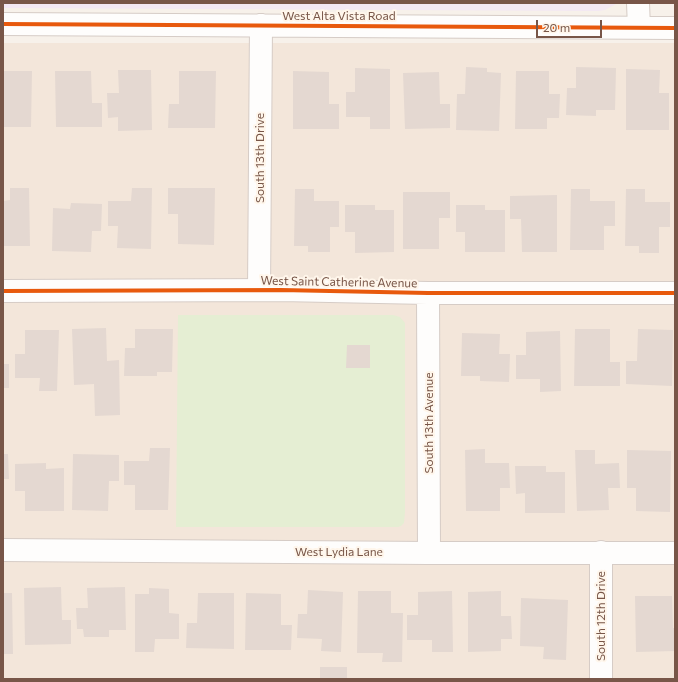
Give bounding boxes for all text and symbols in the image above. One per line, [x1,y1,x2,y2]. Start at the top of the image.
street label: West Alta Vista Road [282,9,396,23]
scale bar [538,12,604,38]
text: 20 m [543,20,570,34]
street label: South 13th Drive [253,113,267,203]
street label: West Saint Catherine Avenue [260,273,418,291]
street label: South 13th Avenue [422,372,436,474]
street label: West Lydia Lane [295,545,383,559]
street label: South 12th Drive [594,571,608,661]

